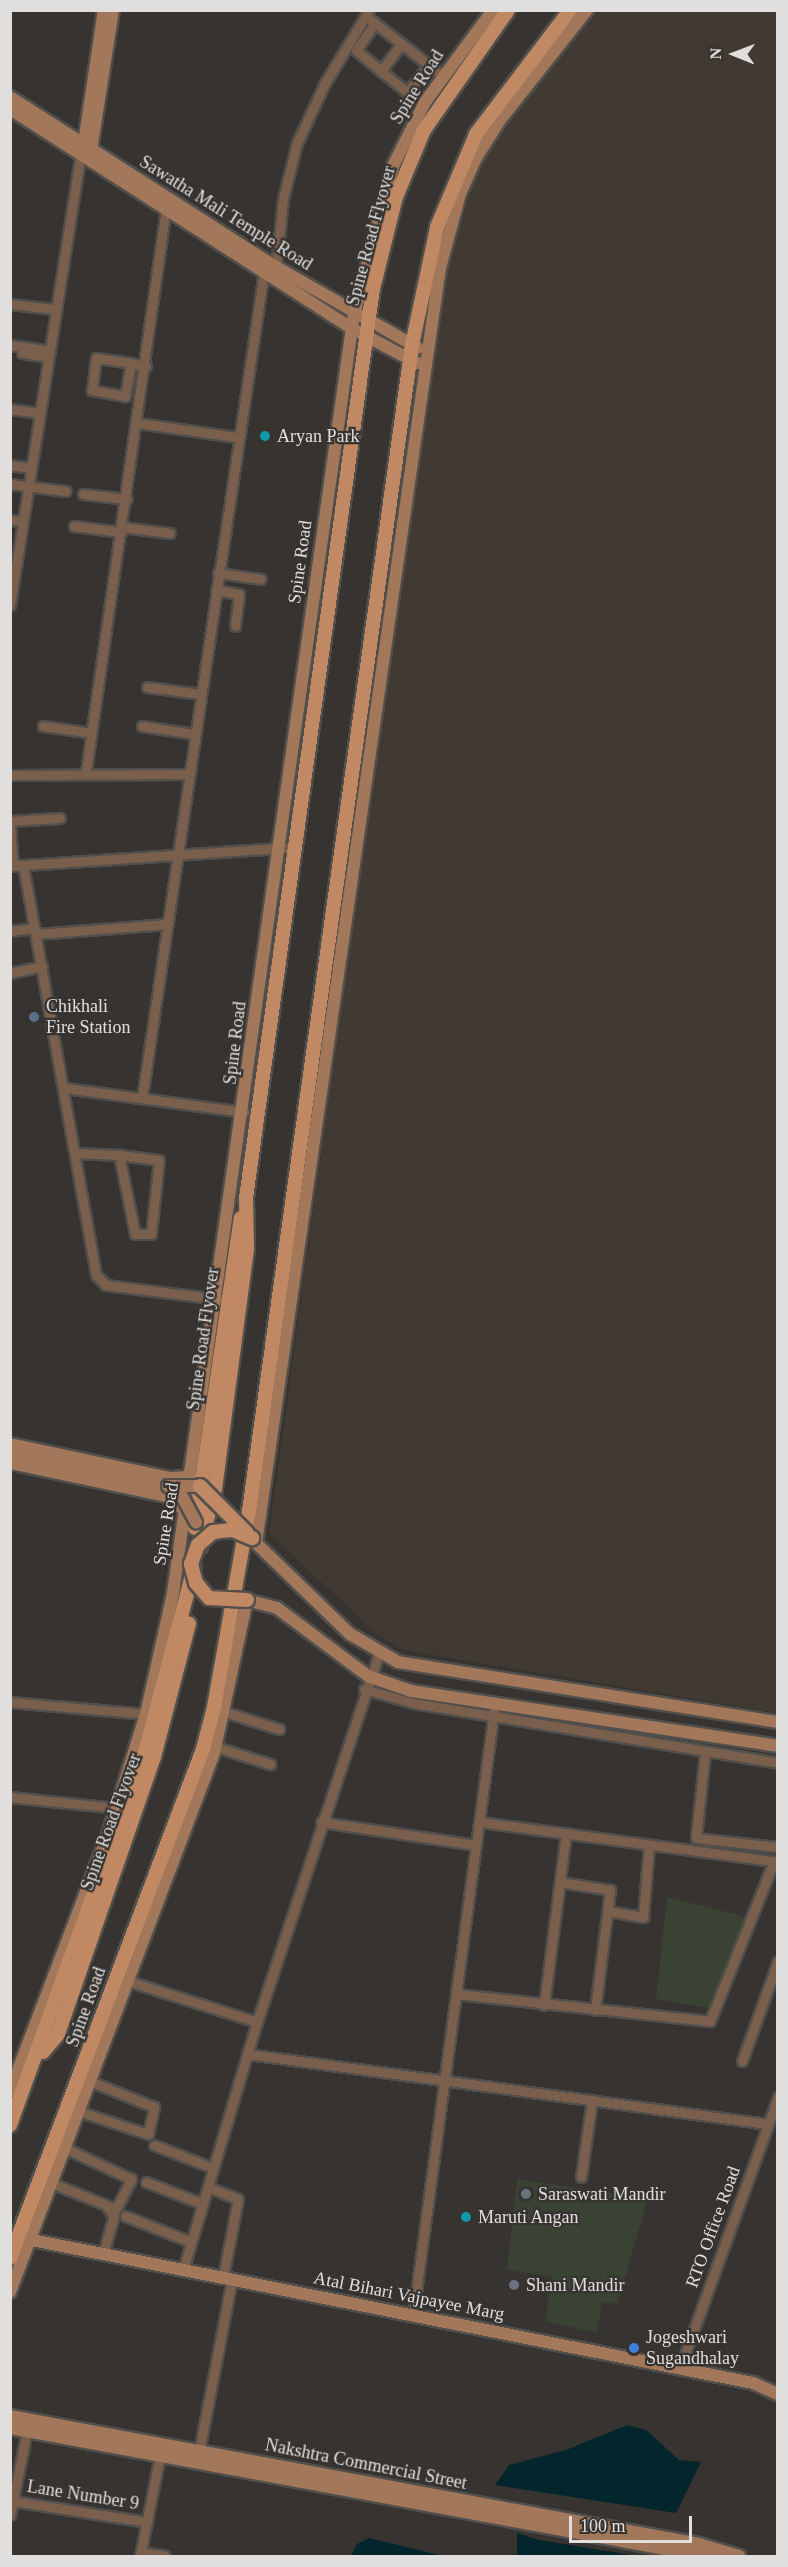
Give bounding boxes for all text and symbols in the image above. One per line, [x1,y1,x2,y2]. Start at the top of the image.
north arrow [704,24,764,84]
street label: Spine Road [386,46,448,128]
text: N [707,48,724,60]
street label: Sawatha Mali Temple Road [135,151,317,275]
street label: Spine Road Flyover [342,164,400,308]
place label: Aryan Park [277,425,359,447]
marker: Aryan Park [258,429,272,443]
street label: Spine Road [283,519,317,605]
place label: Chikhali Fire Station [46,996,130,1038]
street label: Spine Road [219,1000,251,1086]
marker: Chikhali Fire Station [27,1010,41,1024]
street label: Spine Road Flyover [182,1266,224,1412]
street label: Spine Road [149,1481,183,1567]
street label: Spine Road Flyover [76,1751,146,1893]
street label: Spine Road [62,1964,110,2050]
street label: RTO Office Road [681,2164,745,2290]
place label: Saraswati Mandir [538,2183,665,2205]
marker: Saraswati Mandir [519,2187,533,2201]
place label: Maruti Angan [478,2206,579,2228]
marker: Maruti Angan [459,2210,473,2224]
street label: Atal Bihari Vajpayee Marg [312,2267,506,2325]
place label: Shani Mandir [526,2274,624,2296]
marker: Shani Mandir [507,2278,521,2292]
place label: Jogeshwari Sugandhalay [646,2327,739,2370]
marker: Jogeshwari Sugandhalay [627,2341,641,2355]
street label: Nakshtra Commercial Street [263,2434,469,2494]
street label: Lane Number 9 [26,2475,140,2515]
scale bar [572,2504,695,2542]
text: 100 m [580,2516,626,2536]

